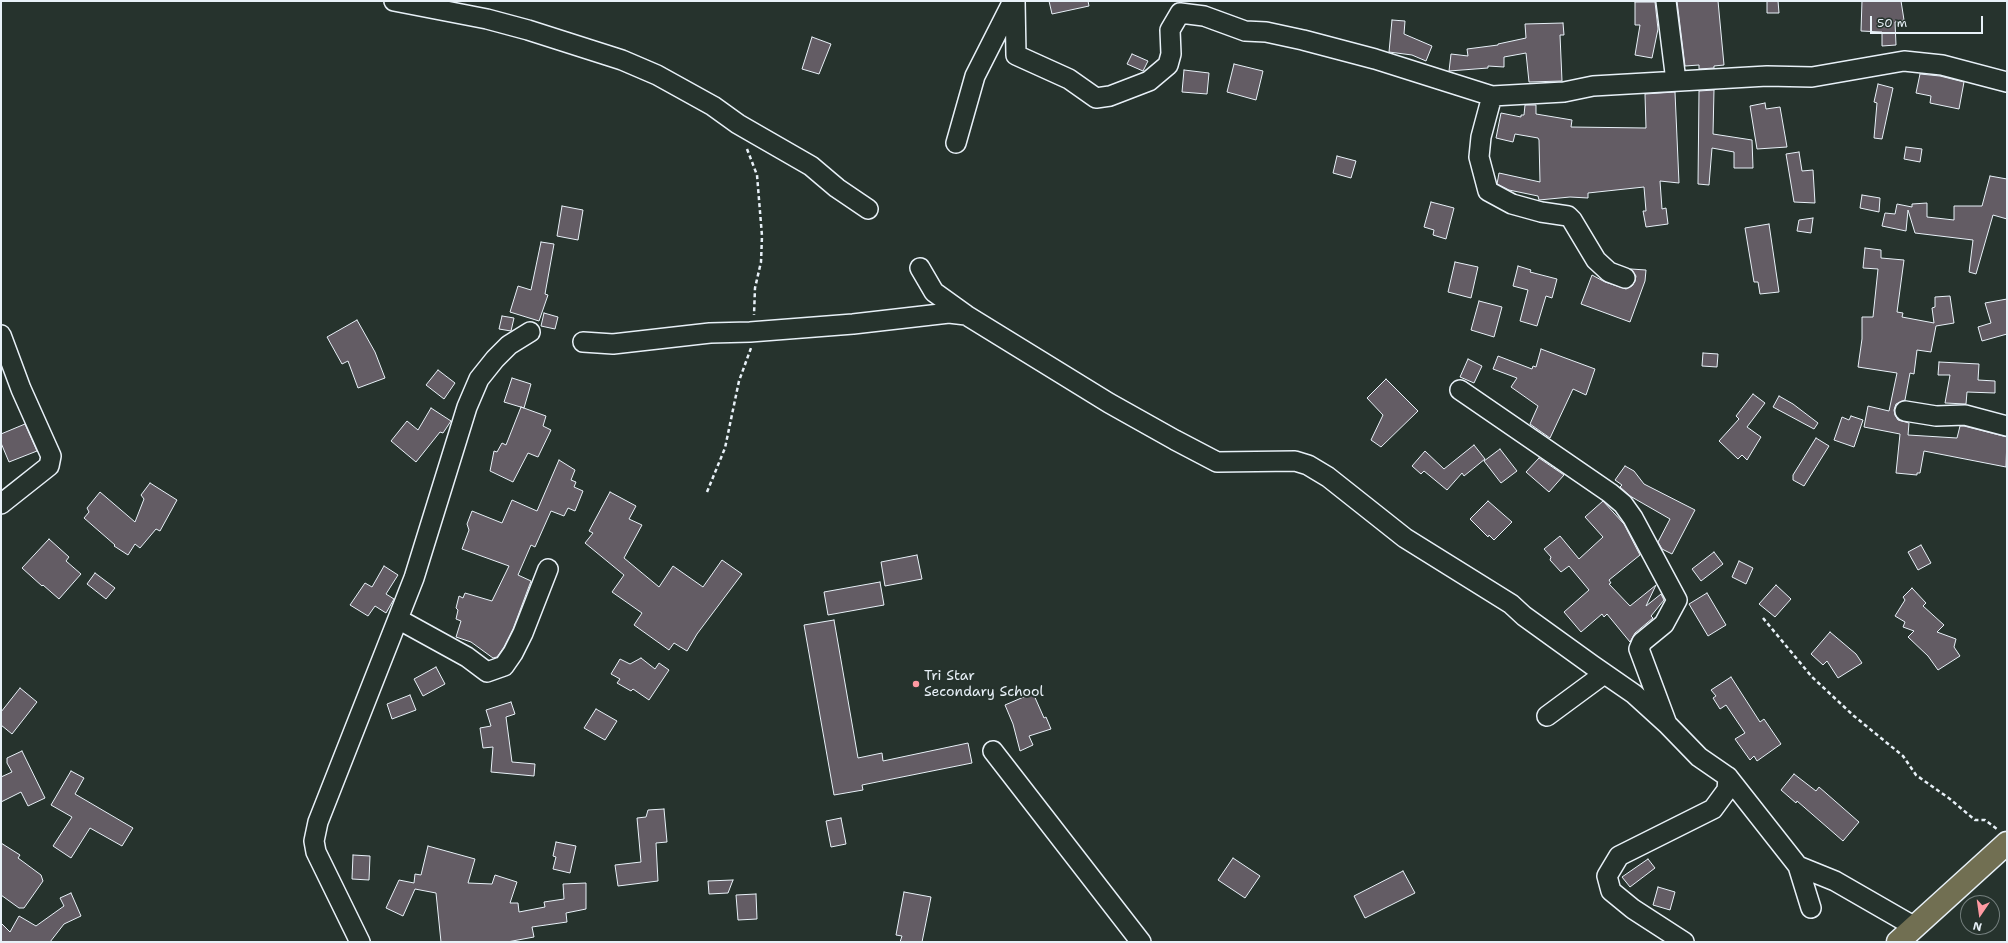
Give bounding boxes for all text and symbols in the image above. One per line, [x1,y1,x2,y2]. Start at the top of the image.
scale bar [1872,8,1985,34]
text: 50 m [1877,15,1907,31]
place label: Tri Star Secondary School [924,668,1044,700]
marker: Tri Star Secondary School [911,679,921,689]
north arrow [1960,895,2000,935]
text: N [1971,918,1983,934]

